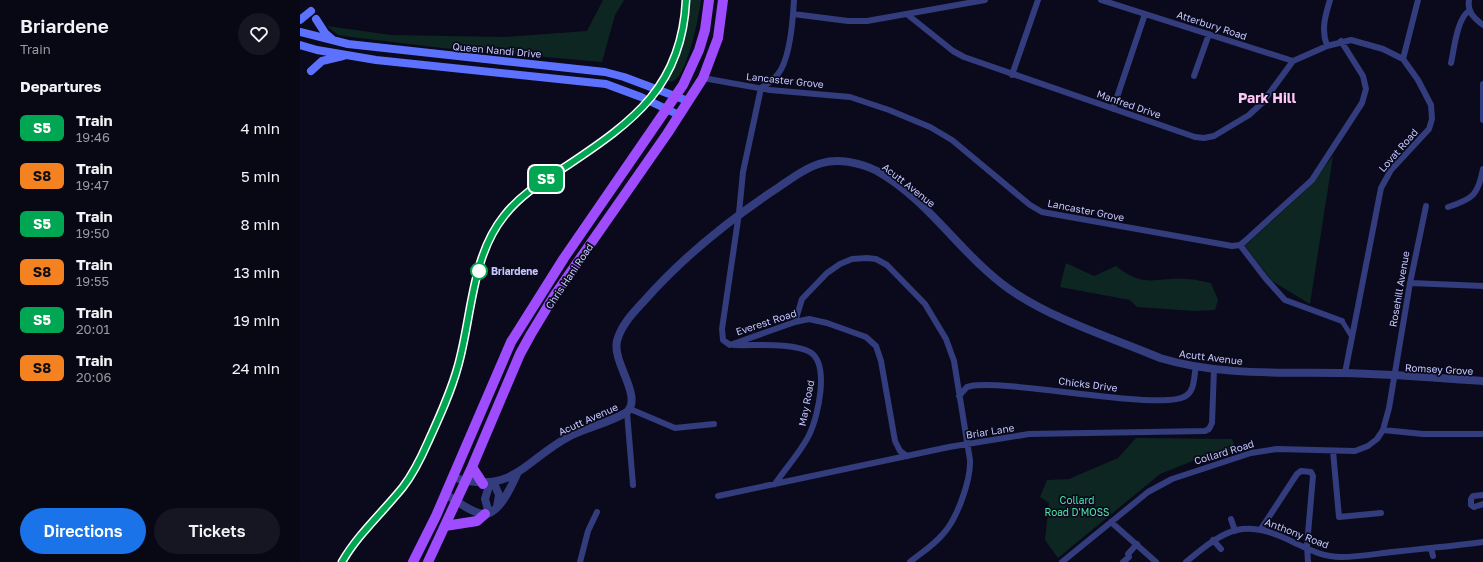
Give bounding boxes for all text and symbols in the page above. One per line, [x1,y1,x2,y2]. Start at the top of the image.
street label: Atterbury Road [1175,8,1249,42]
button: heart [238,13,280,55]
text: Briardene [20,14,109,37]
street label: Queen Nandi Drive [452,40,542,60]
text: Train [20,41,51,57]
street label: Lancaster Grove [746,70,825,90]
text: Departures [20,77,101,95]
street label: Manfred Drive [1095,87,1163,121]
district label: Park Hill [1238,89,1296,106]
text: Train [76,111,113,129]
text: S5 [33,119,51,136]
text: 4 min [241,119,280,137]
street label: Lovat Road [1376,126,1420,174]
text: 19:46 [76,129,110,145]
text: Train [76,159,113,177]
street label: Acutt Avenue [880,161,938,209]
line badge: S5 [528,166,564,192]
text: S8 [33,167,51,184]
text: 5 min [241,167,280,185]
text: S5 [537,170,555,187]
text: 19:47 [76,177,109,193]
street label: Lancaster Grove [1047,197,1126,223]
text: Train [76,207,113,225]
text: S5 [33,215,51,232]
text: 8 min [241,215,280,233]
text: 19:50 [76,225,110,241]
street label: Chris Hani Road [543,241,595,311]
street label: Rosehill Avenue [1386,250,1412,328]
text: Train [76,255,113,273]
marker: Briardene [470,262,488,280]
text: S8 [33,263,51,280]
text: 13 min [234,263,280,281]
place label: Briardene [491,265,538,277]
text: 19:55 [76,273,109,289]
text: Train [76,303,113,321]
street label: Everest Road [734,307,798,337]
text: S5 [33,311,51,328]
text: 19 min [233,311,280,329]
text: 20:01 [76,321,110,337]
street label: Acutt Avenue [1179,347,1244,367]
text: Train [76,351,113,369]
text: S8 [33,359,51,376]
text: 24 min [232,359,280,377]
street label: Romsey Grove [1405,361,1474,377]
text: 20:06 [76,369,111,385]
street label: Chicks Drive [1058,374,1118,394]
street label: May Road [796,379,816,427]
street label: Acutt Avenue [556,400,620,437]
street label: Briar Lane [965,421,1015,441]
street label: Collard Road [1193,437,1255,467]
park label: Collard Road D'MOSS [1045,494,1110,518]
button: Directions [20,508,146,554]
button: Tickets [154,508,280,554]
street label: Anthony Road [1263,515,1331,551]

